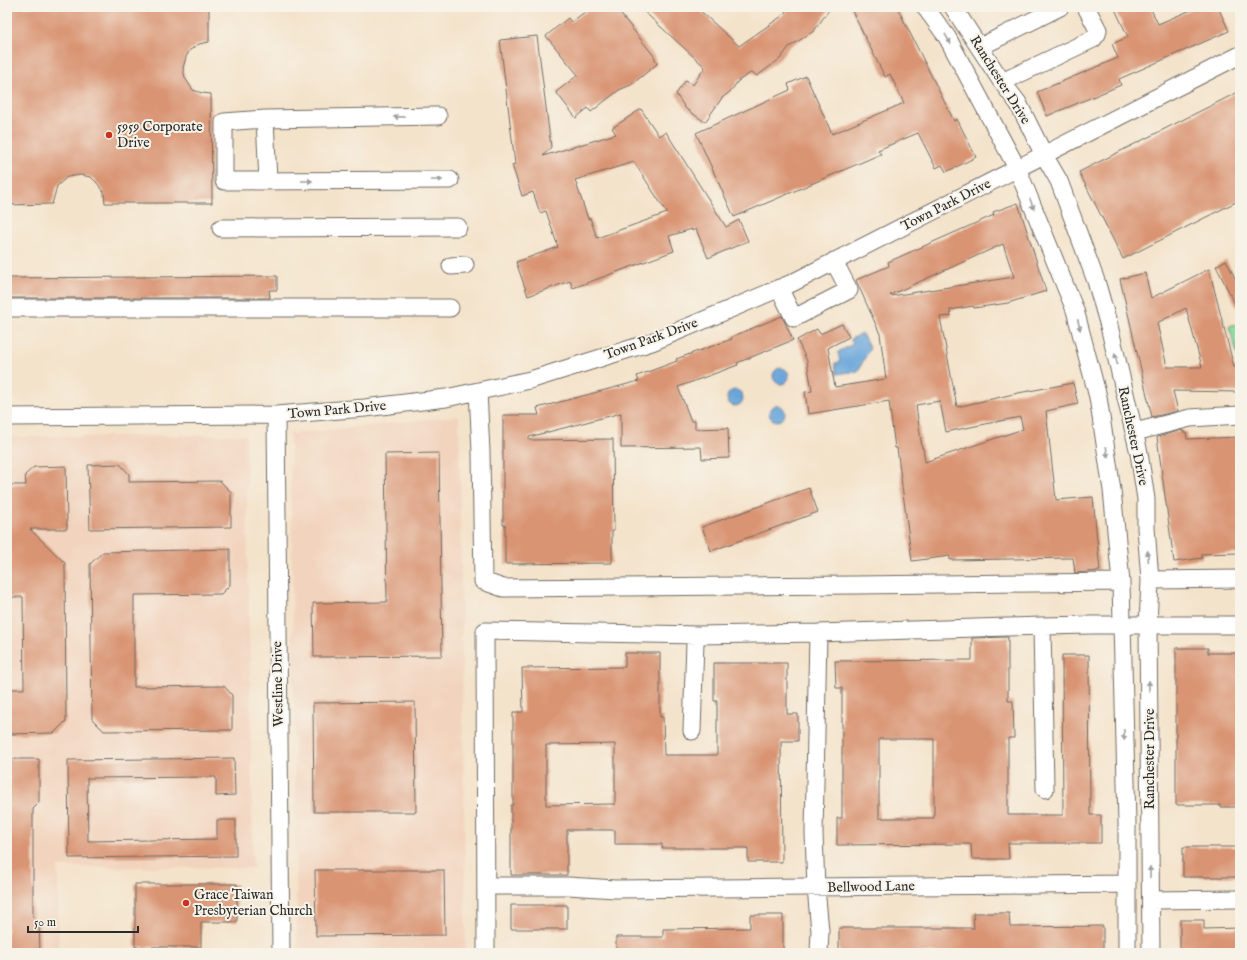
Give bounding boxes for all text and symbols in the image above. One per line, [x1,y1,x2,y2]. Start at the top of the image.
street label: Ranchester Drive [966,32,1035,128]
one-way arrow [944,33,951,45]
one-way arrow [392,114,405,120]
place label: 5959 Corporate Drive [117,118,203,152]
marker: 5959 Corporate Drive [104,130,114,140]
street label: Town Park Drive [898,174,994,235]
one-way arrow [431,177,444,183]
one-way arrow [301,178,314,184]
one-way arrow [1029,199,1035,210]
street label: Town Park Drive [602,314,701,364]
one-way arrow [1076,319,1082,332]
one-way arrow [1113,353,1119,366]
street label: Ranchester Drive [1114,385,1152,488]
street label: Town Park Drive [287,397,387,423]
one-way arrow [1104,446,1110,458]
one-way arrow [1144,550,1151,562]
street label: Westline Drive [268,640,288,727]
one-way arrow [1146,679,1152,692]
street label: Ranchester Drive [1141,708,1159,809]
one-way arrow [1121,729,1127,742]
one-way arrow [1147,866,1154,878]
street label: Bellwood Lane [827,877,916,897]
place label: Grace Taiwan Presbyterian Church [194,886,313,920]
marker: Grace Taiwan Presbyterian Church [181,898,191,908]
scale bar [28,908,138,934]
text: 50 m [34,915,56,930]

